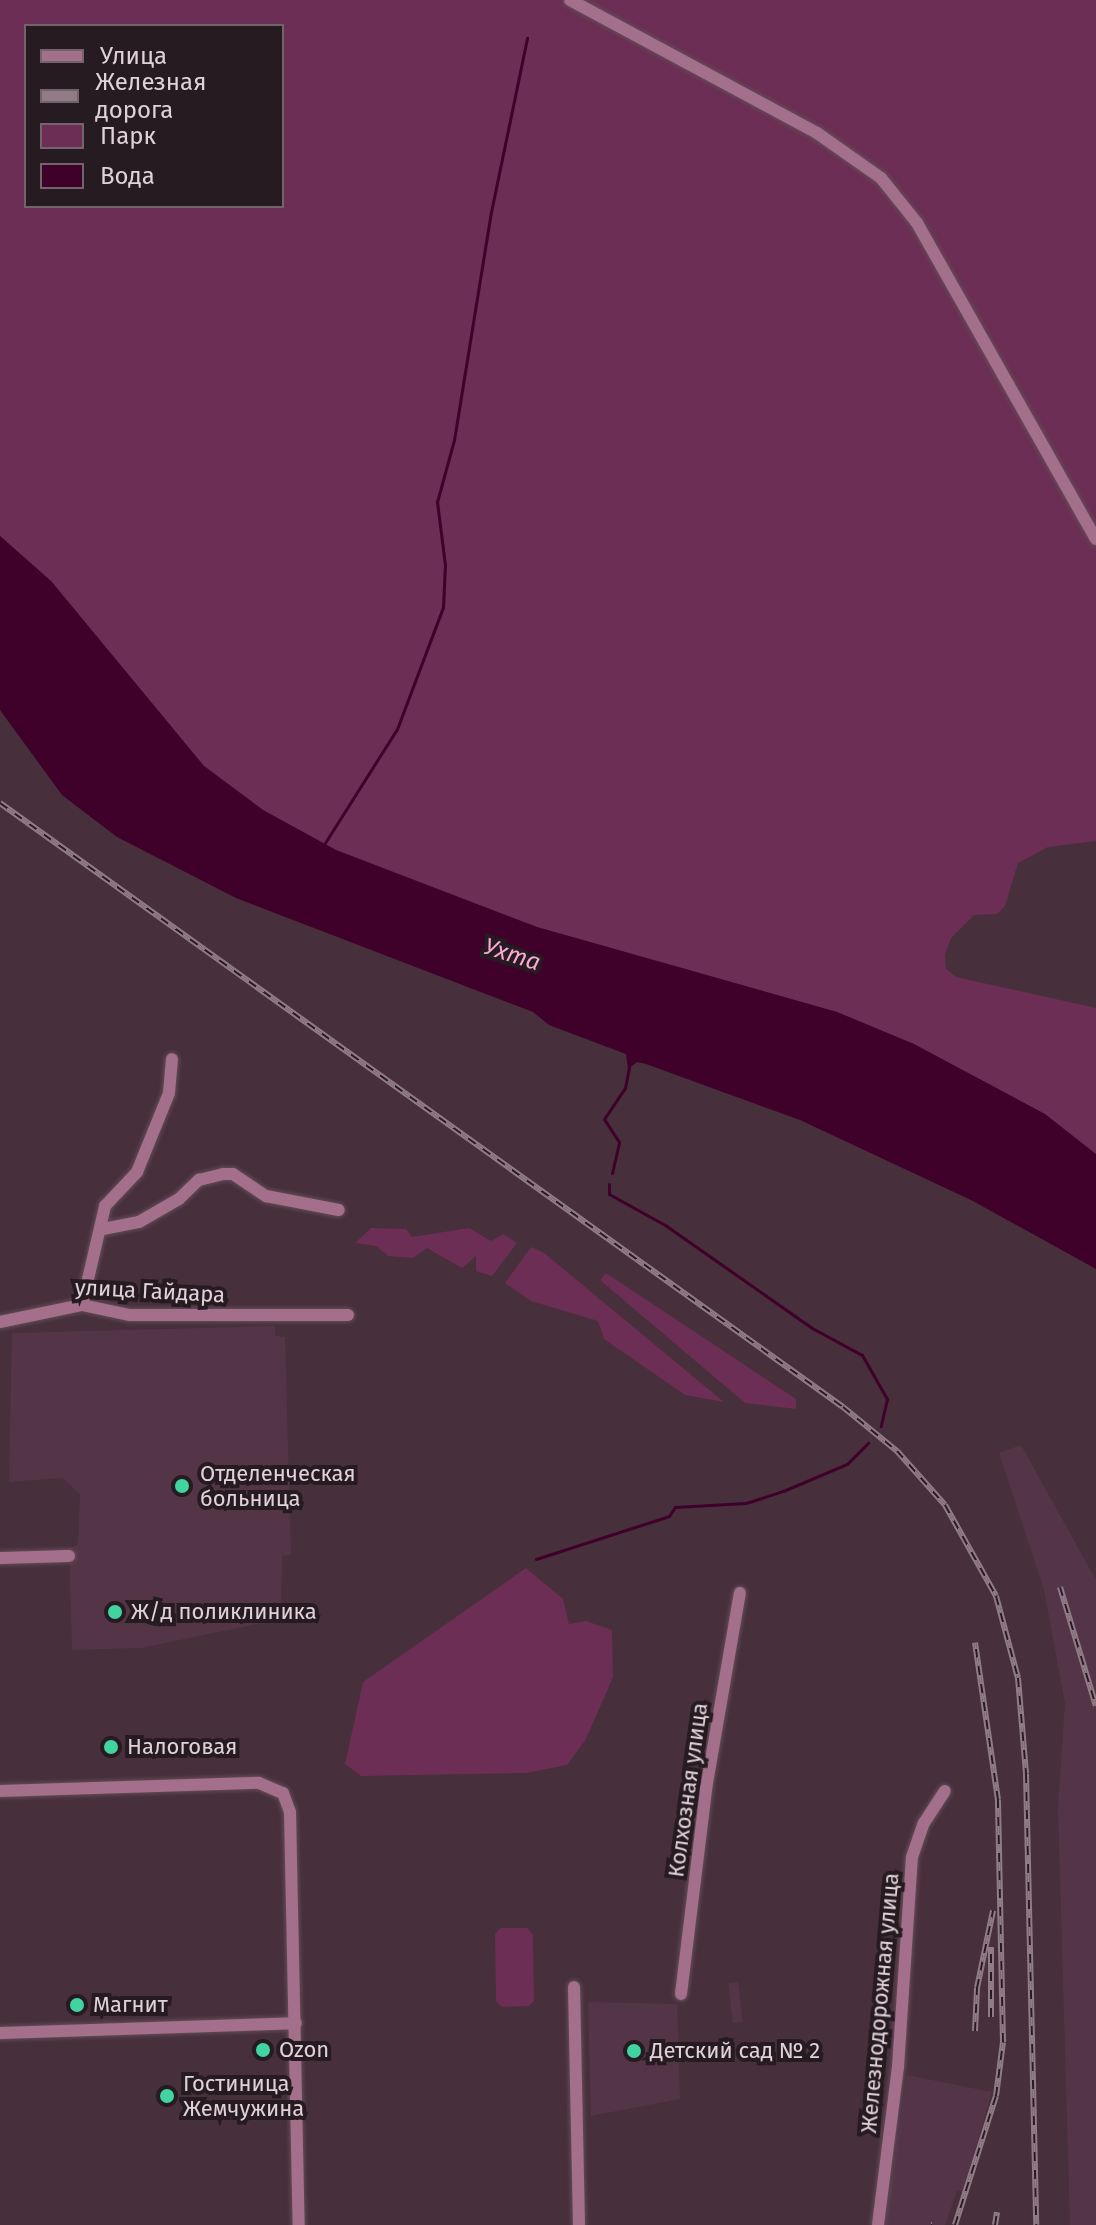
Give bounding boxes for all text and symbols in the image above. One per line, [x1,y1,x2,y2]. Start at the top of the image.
legend [24,24,284,208]
text: Улица [100,42,167,70]
text: Железная дорога [95,68,206,124]
text: Парк [100,122,156,150]
text: Вода [100,162,155,190]
water label: Ухта [480,932,544,978]
street label: улица Гайдара [74,1274,226,1308]
place label: Отделенческая больница [200,1460,356,1512]
marker: Отделенческая больница [171,1475,193,1497]
place label: Ж/д поликлиника [131,1599,317,1625]
marker: Ж/д поликлиника [106,1603,124,1621]
street label: Колхозная улица [663,1701,713,1879]
place label: Налоговая [127,1734,237,1760]
marker: Налоговая [102,1738,120,1756]
street label: Железнодорожная улица [855,1872,905,2134]
place label: Магнит [93,1992,168,2018]
marker: Магнит [68,1996,86,2014]
place label: Ozon [279,2037,329,2063]
place label: Детский сад № 2 [650,2038,820,2064]
marker: Ozon [254,2041,272,2059]
marker: Детский сад № 2 [625,2042,643,2060]
place label: Гостиница Жемчужина [183,2070,304,2122]
marker: Гостиница Жемчужина [158,2087,176,2105]

